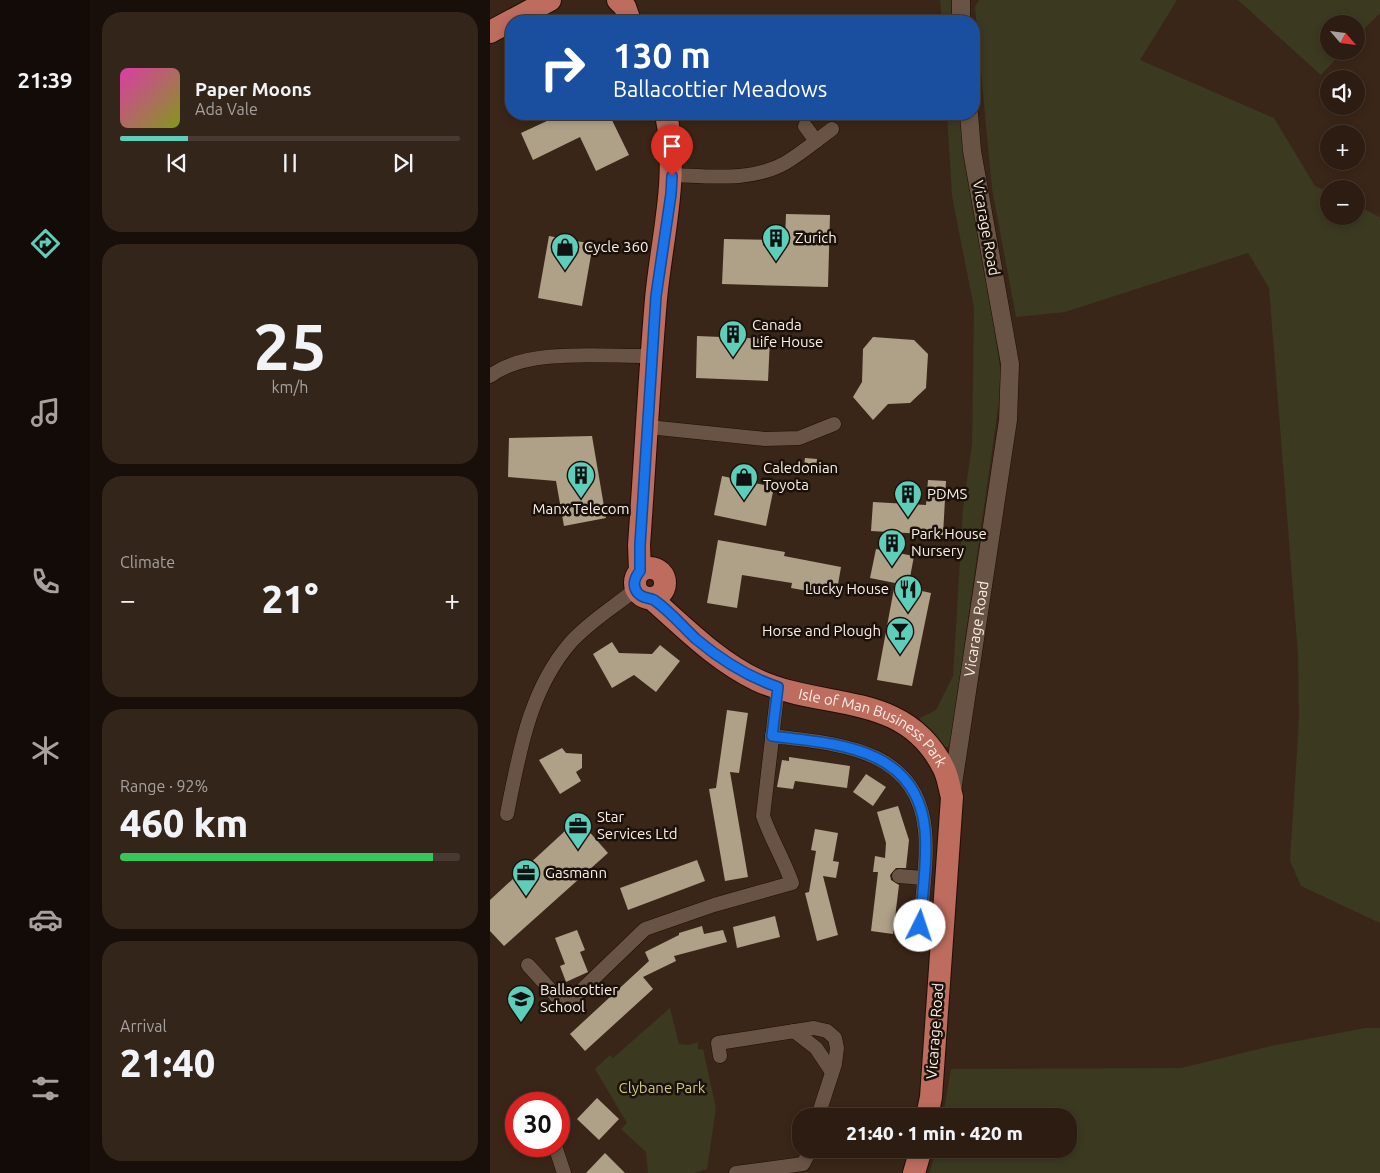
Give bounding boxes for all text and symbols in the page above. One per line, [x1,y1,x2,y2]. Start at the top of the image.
north arrow [1320,15,1365,60]
map controls [1320,15,1365,225]
icon: right [530,35,595,100]
text: 130 m [613,35,711,75]
text: 21:39 [17,67,73,92]
button: sound [1320,70,1365,115]
text: Ballacottier Meadows [613,76,827,101]
text: Paper Moons [195,78,312,100]
text: Ada Vale [195,100,258,118]
pin [651,125,693,176]
button: + [1320,125,1365,170]
icon: arrive [658,132,686,160]
icon: previous [163,149,191,177]
icon: pause [276,149,304,177]
icon: next [389,149,417,177]
street label: Vicarage Road [970,179,1003,277]
button: − [1320,180,1365,225]
building icon: Zurich [761,223,791,262]
icon: directions [28,226,63,261]
place label: Zurich [795,229,837,246]
shop icon: Cycle 360 [550,232,580,271]
place label: Cycle 360 [584,238,648,255]
text: 25 [253,309,327,382]
place label: Canada Life House [752,316,823,350]
building icon: Canada Life House [718,319,748,358]
text: km/h [272,378,308,396]
icon: music [28,395,63,430]
place label: Caledonian Toyota [763,459,838,493]
building icon: Manx Telecom [566,460,596,499]
shop icon: Caledonian Toyota [729,462,759,501]
building icon: PDMS [893,479,923,518]
place label: PDMS [927,485,968,502]
place label: Manx Telecom [532,500,630,517]
place label: Park House Nursery [911,525,987,559]
building icon: Park House Nursery [877,528,907,567]
text: Climate [120,553,175,571]
icon: phone [28,564,63,599]
restaurant icon: Lucky House [893,574,923,613]
text: 21° [262,578,318,620]
place label: Lucky House [805,580,889,597]
street label: Vicarage Road [960,580,992,678]
text: − [120,584,136,615]
text: + [444,584,460,615]
bar icon: Horse and Plough [885,616,915,655]
place label: Horse and Plough [762,622,881,639]
street label: Isle of Man Business Park [797,685,951,770]
icon: climate [28,733,63,768]
text: Range · 92% [120,777,208,795]
text: 460 km [120,802,248,844]
place label: Star Services Ltd [597,808,678,842]
office icon: Star Services Ltd [563,811,593,850]
office icon: Gasmann [511,858,541,897]
place label: Gasmann [545,864,607,881]
position arrow [893,899,945,951]
icon: car [28,902,63,937]
place label: Ballacottier School [540,981,618,1015]
street label: Vicarage Road [923,982,946,1080]
school or university icon: Ballacottier School [506,984,536,1023]
text: Arrival [120,1017,167,1035]
text: 21:40 [120,1042,215,1084]
icon: filters [28,1071,63,1106]
park label: Clybane Park [619,1079,706,1096]
speed limit sign: 30 [505,1092,570,1157]
text: 21:40 · 1 min · 420 m [846,1122,1023,1144]

